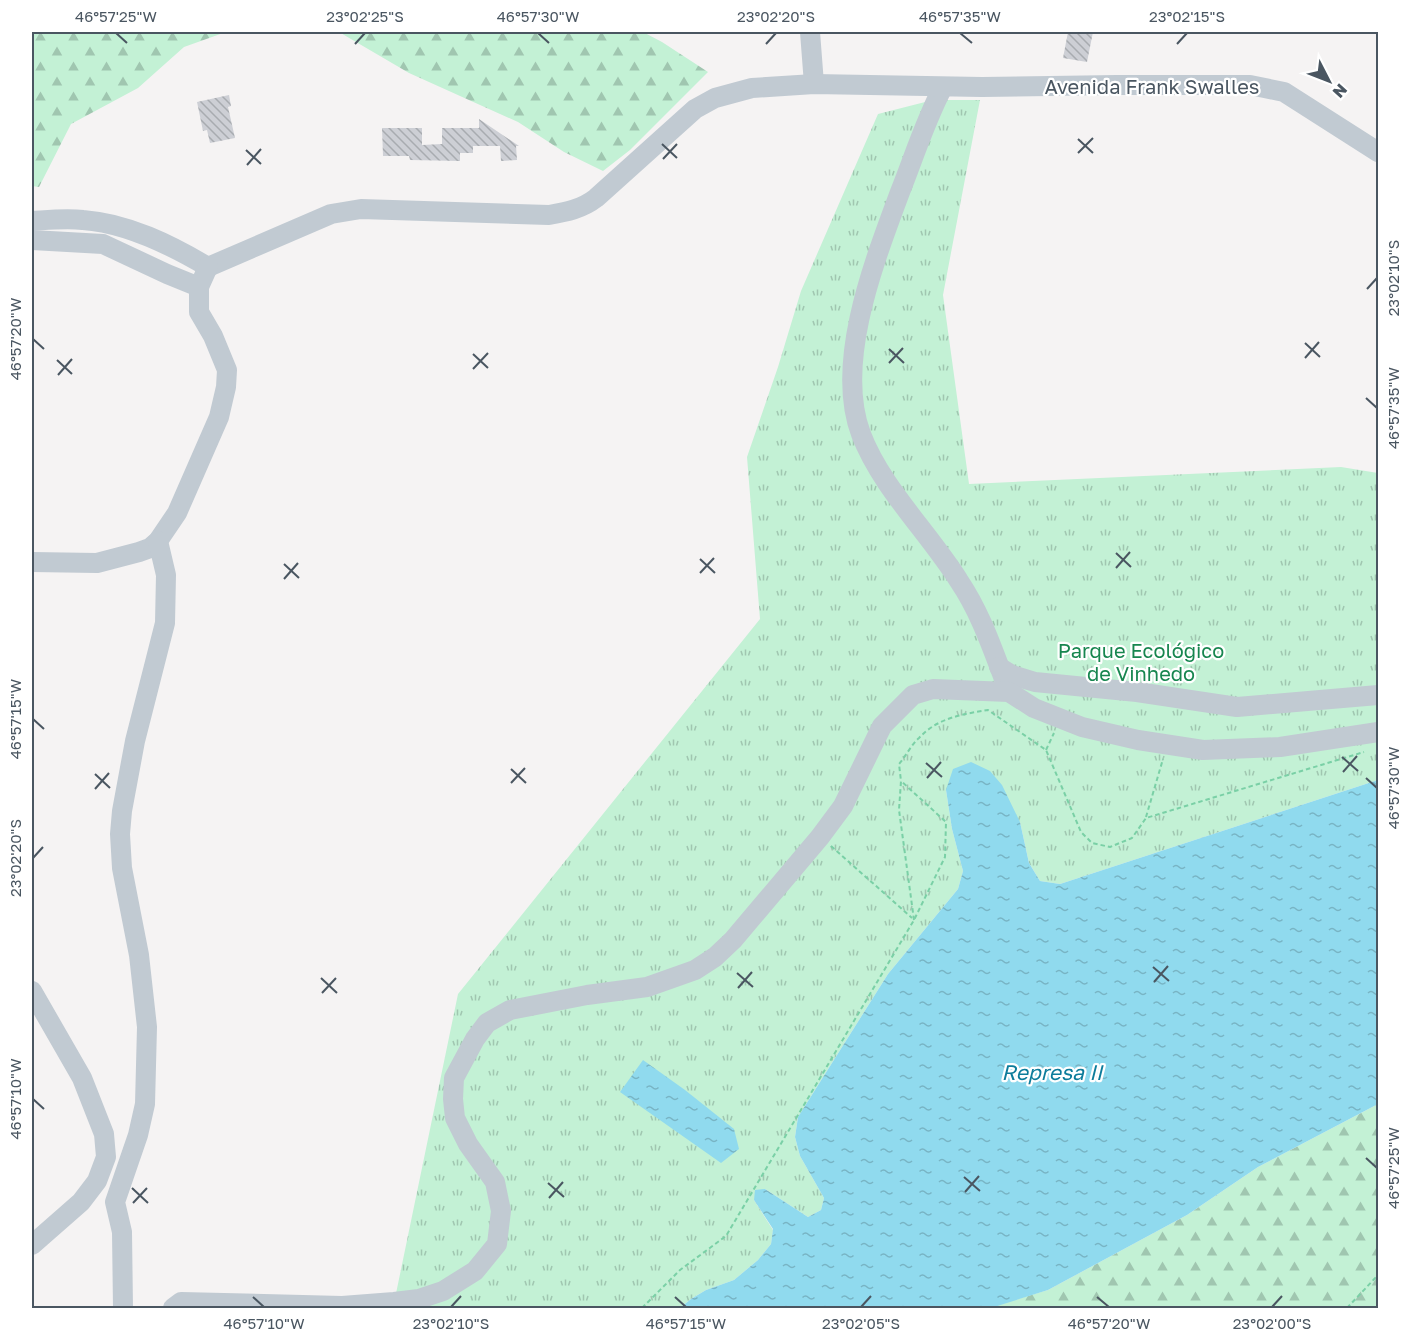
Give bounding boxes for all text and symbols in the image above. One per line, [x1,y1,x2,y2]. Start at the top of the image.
text: 46°57'25"W [75,7,157,25]
text: 23°02'25"S [326,7,404,25]
text: 46°57'30"W [497,7,579,25]
text: 23°02'20"S [737,7,815,25]
text: 46°57'35"W [919,7,1001,25]
text: 23°02'15"S [1149,7,1225,25]
north arrow [1299,51,1359,111]
street label: Avenida Frank Swalles [1045,74,1259,98]
text: N [1329,80,1352,102]
text: 23°02'10"S [1384,240,1402,316]
text: 46°57'20"W [6,298,24,380]
text: 46°57'35"W [1384,367,1402,449]
park label: Parque Ecológico de Vinhedo [1058,638,1224,685]
text: 46°57'15"W [6,679,24,759]
text: 46°57'30"W [1384,747,1402,829]
text: 23°02'20"S [6,819,24,897]
text: 46°57'10"W [6,1058,24,1140]
water label: Represa II [1002,1059,1104,1085]
text: 46°57'25"W [1384,1127,1402,1209]
text: 46°57'10"W [223,1314,305,1332]
text: 23°02'10"S [413,1314,489,1332]
text: 46°57'15"W [646,1314,726,1332]
text: 23°02'05"S [822,1314,900,1332]
text: 46°57'20"W [1068,1314,1150,1332]
text: 23°02'00"S [1233,1314,1311,1332]

